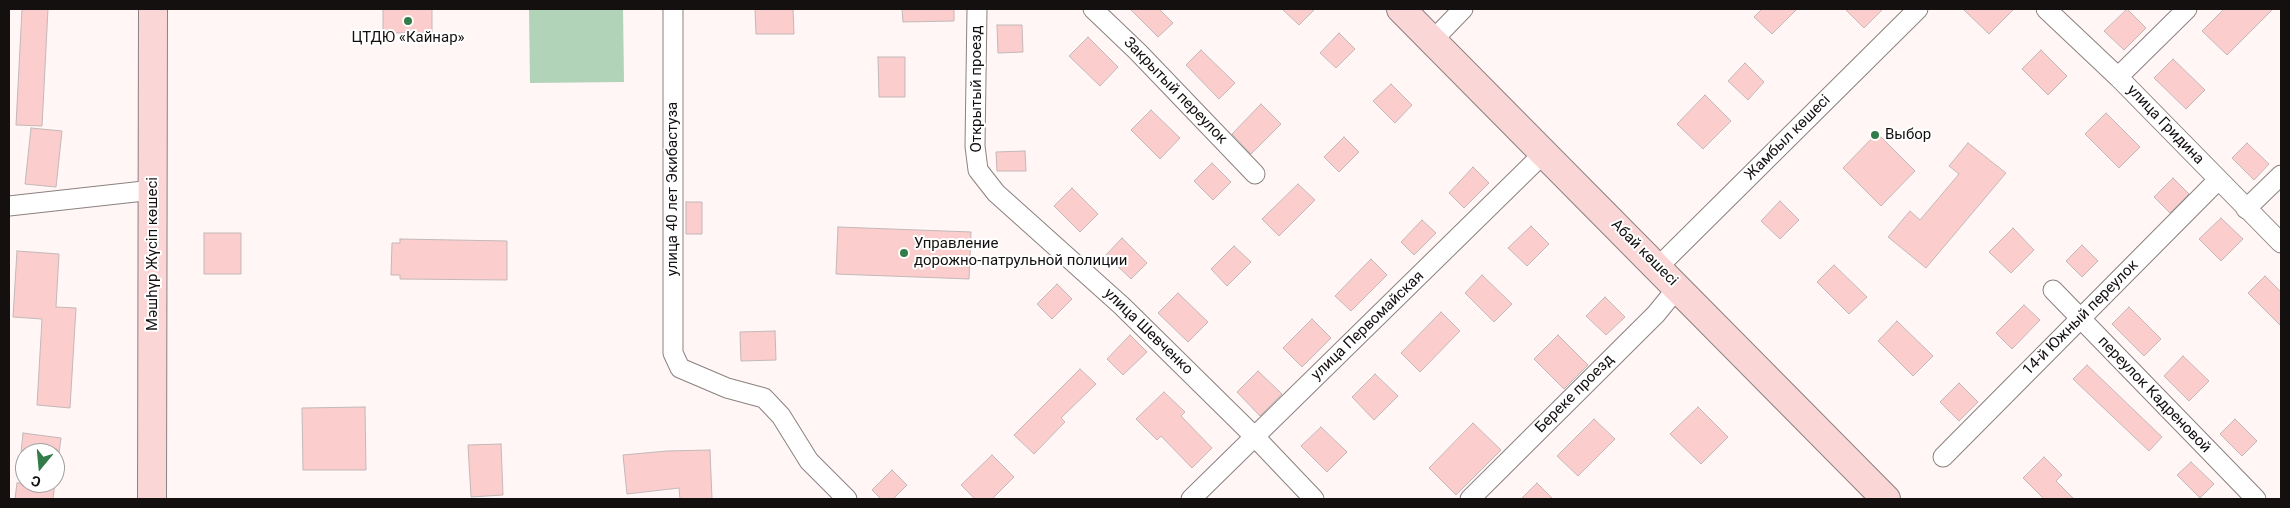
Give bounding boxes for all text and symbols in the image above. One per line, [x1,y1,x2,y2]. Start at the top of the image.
marker: ЦТДЮ «Кайнар» [402,15,414,27]
street label: Открытый проезд [968,25,986,153]
place label: ЦТДЮ «Кайнар» [351,29,465,47]
street label: Закрытый переулок [1119,34,1231,148]
street label: улица Гридина [2123,82,2207,168]
street label: Жамбыл көшесі [1742,92,1834,184]
street label: улица 40 лет Экибастуза [664,102,682,276]
place label: Выбор [1885,126,1931,144]
marker: Выбор [1869,129,1881,141]
street label: Мәшһүр Жүсіп көшесі [144,177,162,331]
street label: Абай көшесі [1607,216,1681,290]
place label: Управление дорожно-патрульной полиции [914,235,1127,270]
marker: Управление дорожно-патрульной полиции [898,247,910,259]
street label: 14-й Южный переулок [2019,256,2143,380]
street label: улица Первомайская [1308,268,1428,384]
street label: улица Шевченко [1100,285,1196,379]
street label: переулок Кадреновой [2094,333,2214,457]
street label: Береке проезд [1532,351,1618,437]
north arrow [15,443,65,493]
text: С [29,472,43,490]

